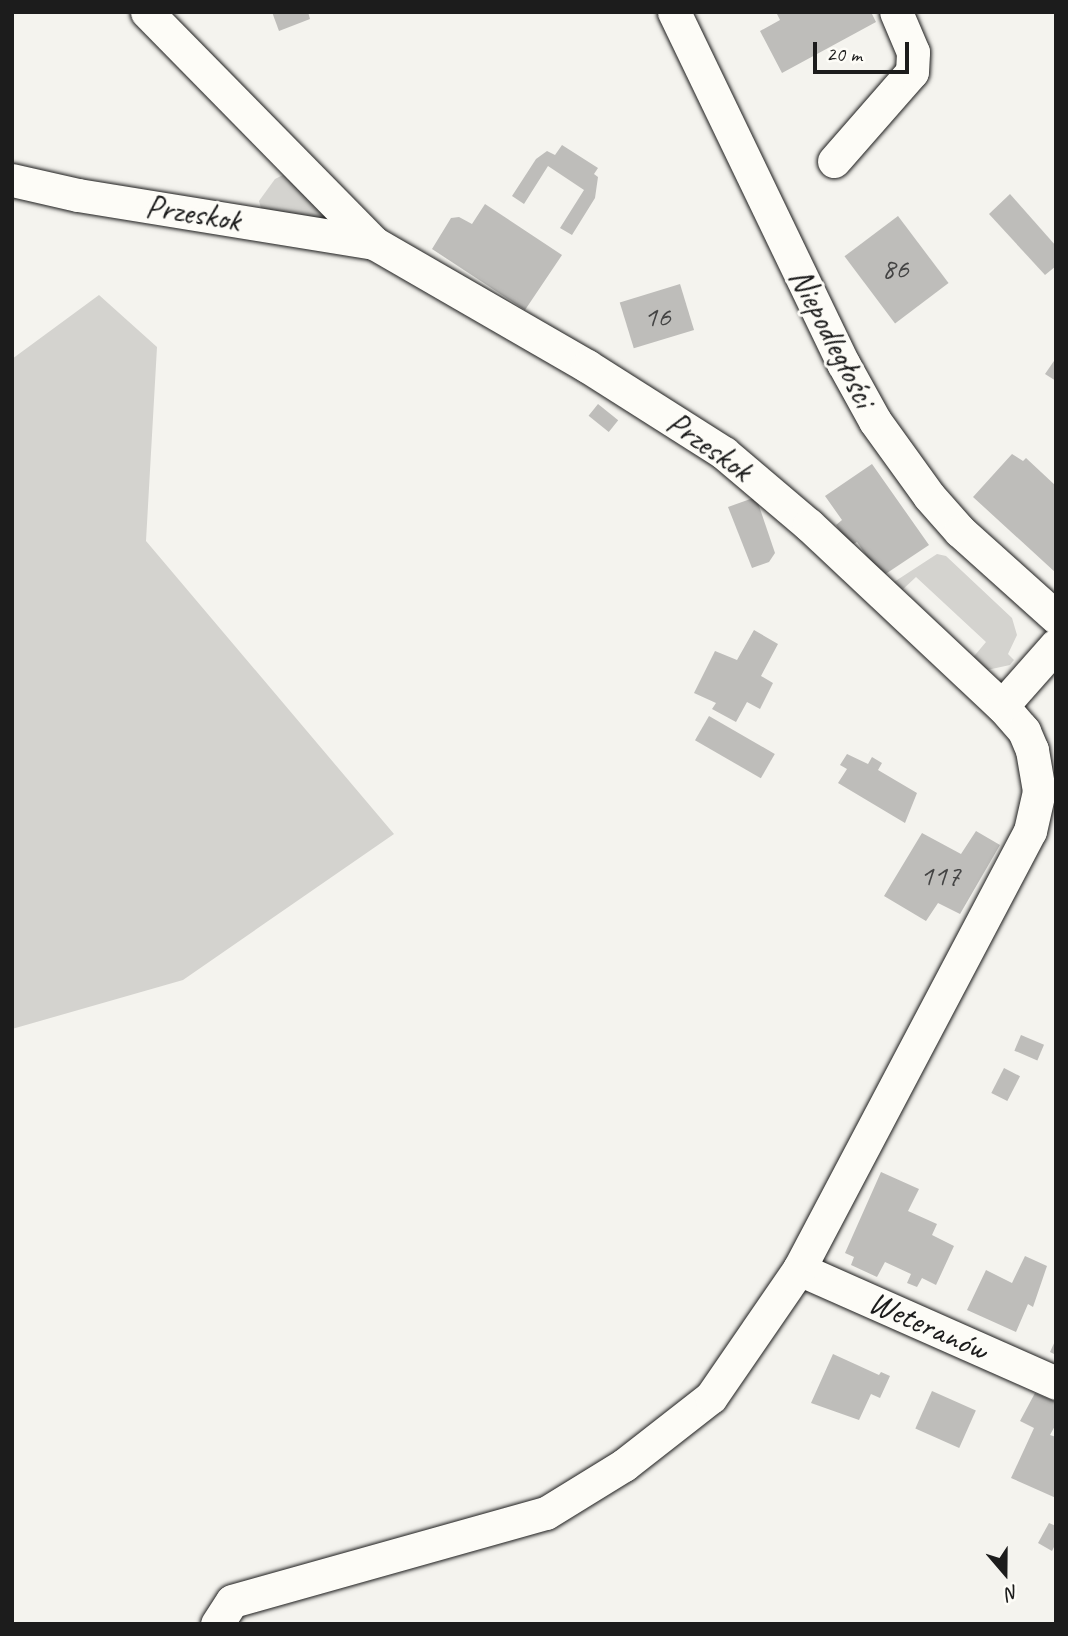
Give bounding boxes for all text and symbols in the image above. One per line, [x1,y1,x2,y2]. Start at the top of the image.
scale bar [816,28,912,72]
text: 20 m [826,41,862,67]
street label: Przeskok [143,187,243,241]
house number: 86 [882,250,908,286]
street label: Niepodległości [780,262,884,414]
house number: 16 [644,298,670,334]
street label: Przeskok [659,403,759,491]
house number: 117 [920,857,960,893]
street label: Weteranów [863,1282,993,1370]
north arrow [970,1538,1040,1608]
text: N [1003,1579,1022,1606]

